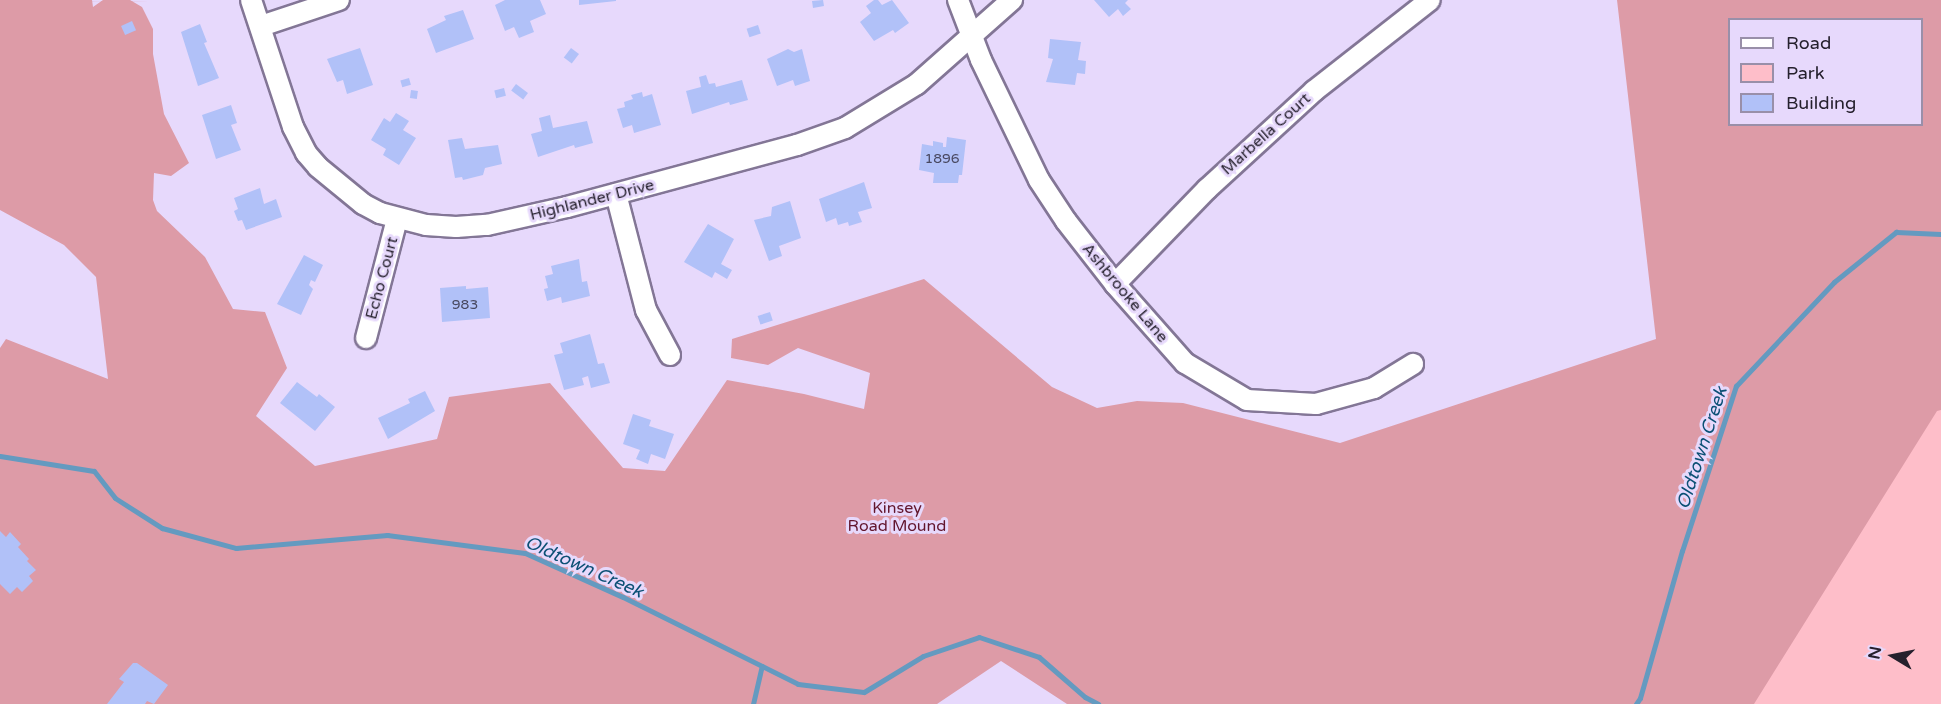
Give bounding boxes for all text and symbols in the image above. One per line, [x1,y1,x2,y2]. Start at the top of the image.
legend [1728,18,1923,126]
text: Road [1786,32,1831,54]
text: Park [1786,62,1824,84]
street label: Marbella Court [1217,89,1315,179]
text: Building [1786,92,1856,114]
house number: 1896 [924,151,960,167]
street label: Highlander Drive [528,175,656,225]
street label: Echo Court [362,235,402,321]
street label: Ashbrooke Lane [1078,239,1172,347]
house number: 983 [452,297,478,313]
water label: Oldtown Creek [1672,384,1732,512]
park label: Kinsey Road Mound [848,498,946,536]
water label: Oldtown Creek [522,531,646,603]
north arrow [1863,626,1923,686]
text: N [1864,645,1886,661]

